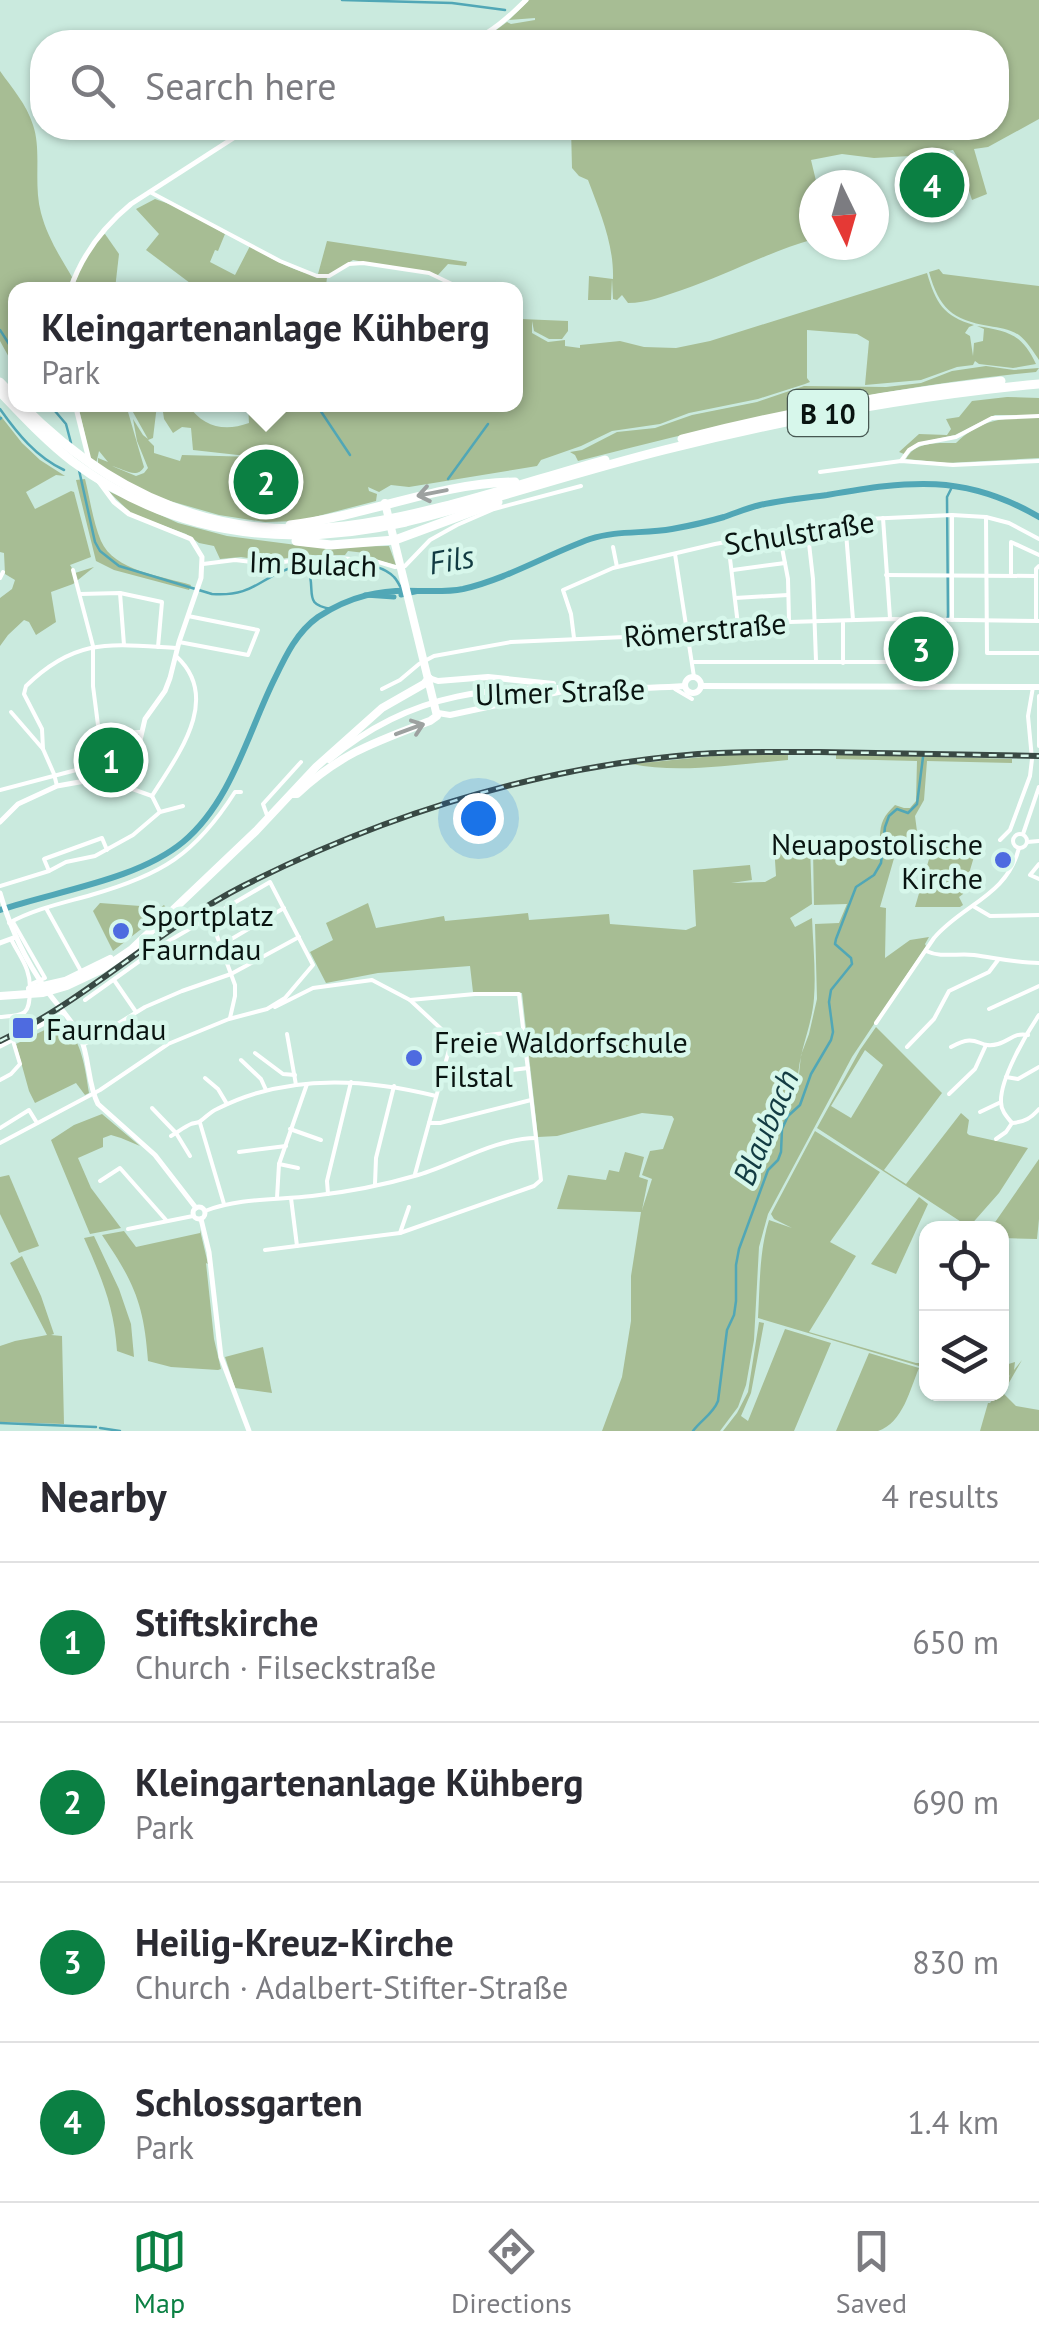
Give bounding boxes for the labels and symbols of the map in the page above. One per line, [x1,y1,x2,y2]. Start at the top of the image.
pin: 4 [900,148,964,222]
north arrow [799,170,889,260]
road number: B 10 [788,390,868,436]
pin: 2 [234,444,298,520]
one-way arrow [416,484,448,503]
street label: Schulstraße [721,501,877,563]
water label: Fils [425,534,477,584]
street label: Im Bulach [248,541,378,585]
street label: Römerstraße [622,602,788,656]
pin: 3 [888,612,954,686]
street label: Ulmer Straße [474,669,646,713]
one-way arrow [394,719,425,737]
pin: 1 [78,722,144,798]
your location [453,793,504,844]
place label: Neuapostolische Kirche [771,824,983,897]
marker: Neuapostolische Kirche [992,849,1014,871]
place label: Sportplatz Faurndau [141,895,274,968]
marker: Sportplatz Faurndau [110,920,132,942]
place label: Faurndau [46,1009,166,1048]
marker: Faurndau [10,1015,36,1041]
place label: Freie Waldorfschule Filstal [434,1022,688,1095]
marker: Freie Waldorfschule Filstal [403,1047,425,1069]
water label: Blaubach [722,1063,808,1191]

